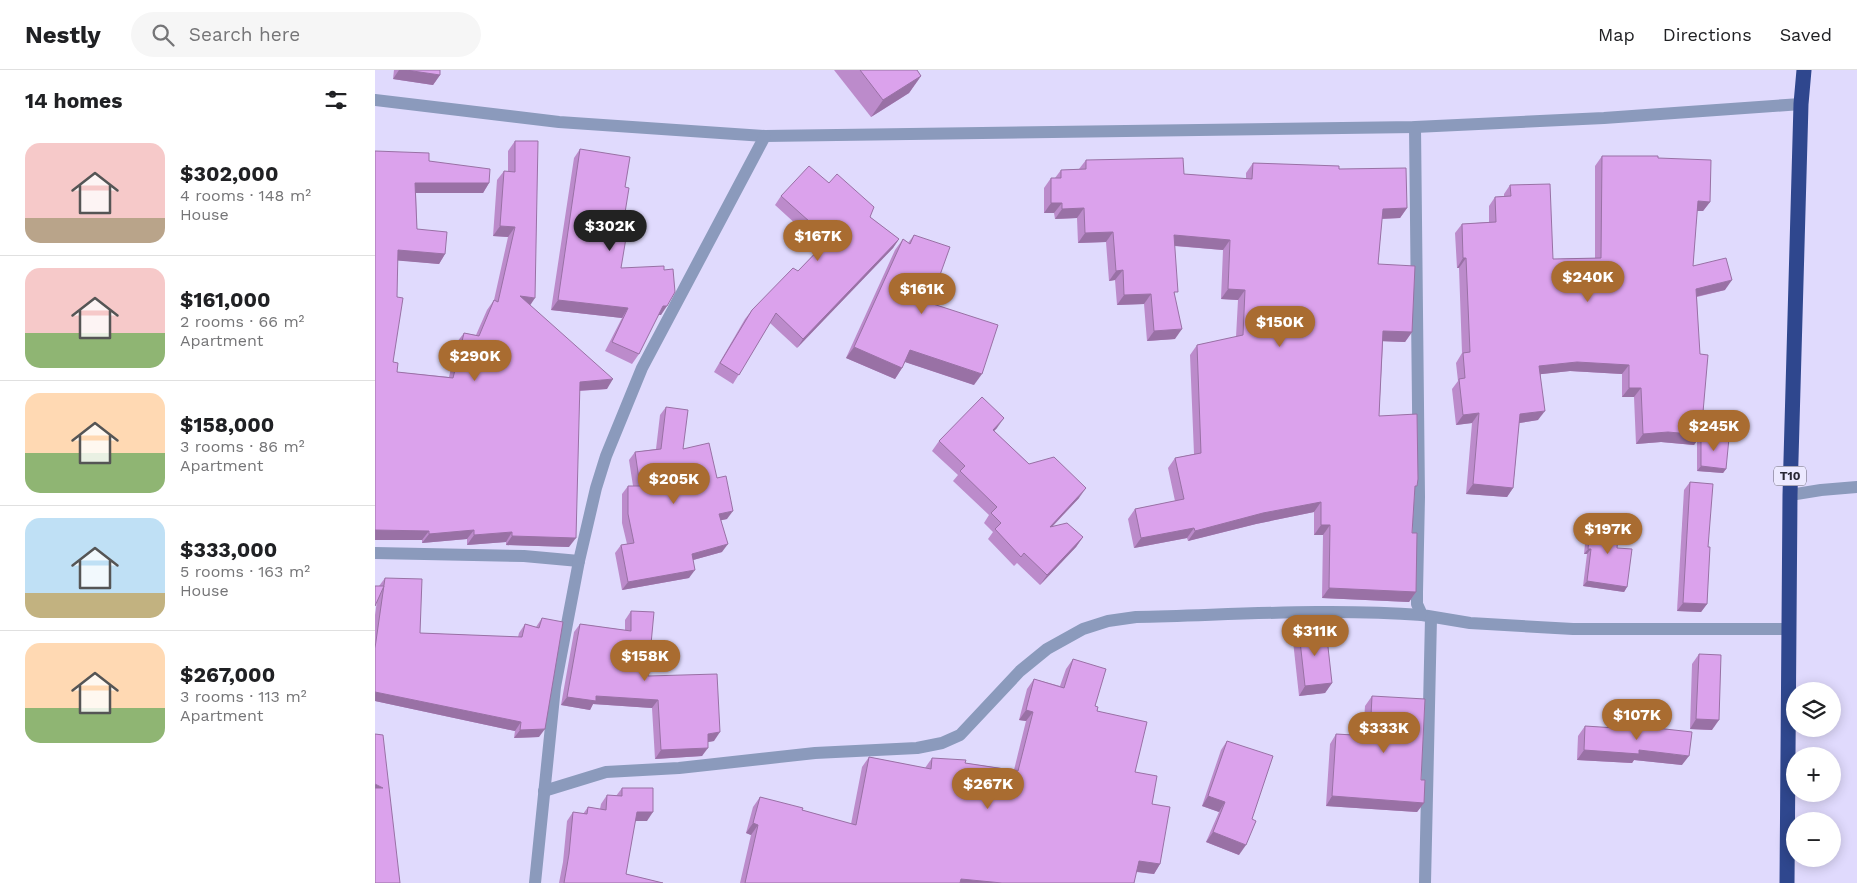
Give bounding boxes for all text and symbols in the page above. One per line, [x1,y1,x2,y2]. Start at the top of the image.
search box [131,12,481,57]
text: Nestly [25,21,101,49]
icon: search [149,21,177,49]
text: Search here [189,23,300,46]
text: Map [1598,24,1635,45]
text: Directions [1663,24,1752,45]
text: Saved [1780,24,1832,45]
icon: filters [322,86,350,114]
text: 14 homes [25,88,122,113]
text: $302,000 [180,161,278,186]
icon: home [65,163,125,223]
text: 4 rooms · 148 m² [180,186,311,205]
text: House [180,205,229,224]
pin: $302K [575,210,645,252]
text: $302K [585,216,635,235]
pin: $167K [783,220,853,262]
text: $167K [794,226,842,245]
pin: $240K [1553,260,1623,303]
text: $240K [1562,267,1614,286]
pin: $161K [887,272,957,315]
text: $161K [900,279,944,298]
text: $161,000 [180,287,271,312]
icon: home [65,288,125,348]
pin: $150K [1245,306,1315,348]
text: 2 rooms · 66 m² [180,312,304,331]
text: $150K [1256,312,1304,331]
text: Apartment [180,331,263,350]
pin: $290K [440,340,510,382]
text: $290K [449,346,501,365]
pin: $245K [1679,410,1749,452]
text: $158,000 [180,412,274,437]
icon: home [65,413,125,473]
text: $245K [1689,416,1739,435]
text: 3 rooms · 86 m² [180,437,305,456]
text: Apartment [180,456,263,475]
pin: $205K [639,462,709,505]
road number: T10 [1774,466,1806,486]
text: $205K [649,469,699,488]
pin: $197K [1573,512,1643,555]
text: $197K [1584,519,1632,538]
text: $333,000 [180,537,277,562]
icon: home [65,538,125,598]
text: 5 rooms · 163 m² [180,562,310,581]
text: House [180,581,229,600]
pin: $311K [1280,614,1350,657]
text: $311K [1293,621,1337,640]
pin: $158K [610,640,680,682]
text: $158K [621,646,669,665]
text: $267,000 [180,662,275,687]
icon: home [65,663,125,723]
map controls [1786,682,1841,867]
button: layers [1786,682,1841,737]
text: 3 rooms · 113 m² [180,687,307,706]
pin: $107K [1602,698,1672,741]
text: $107K [1613,705,1661,724]
text: Apartment [180,706,263,725]
pin: $333K [1349,712,1419,754]
text: $333K [1359,718,1409,737]
button: + [1786,747,1841,802]
pin: $267K [953,768,1023,810]
text: $267K [963,774,1013,793]
button: − [1786,812,1841,867]

